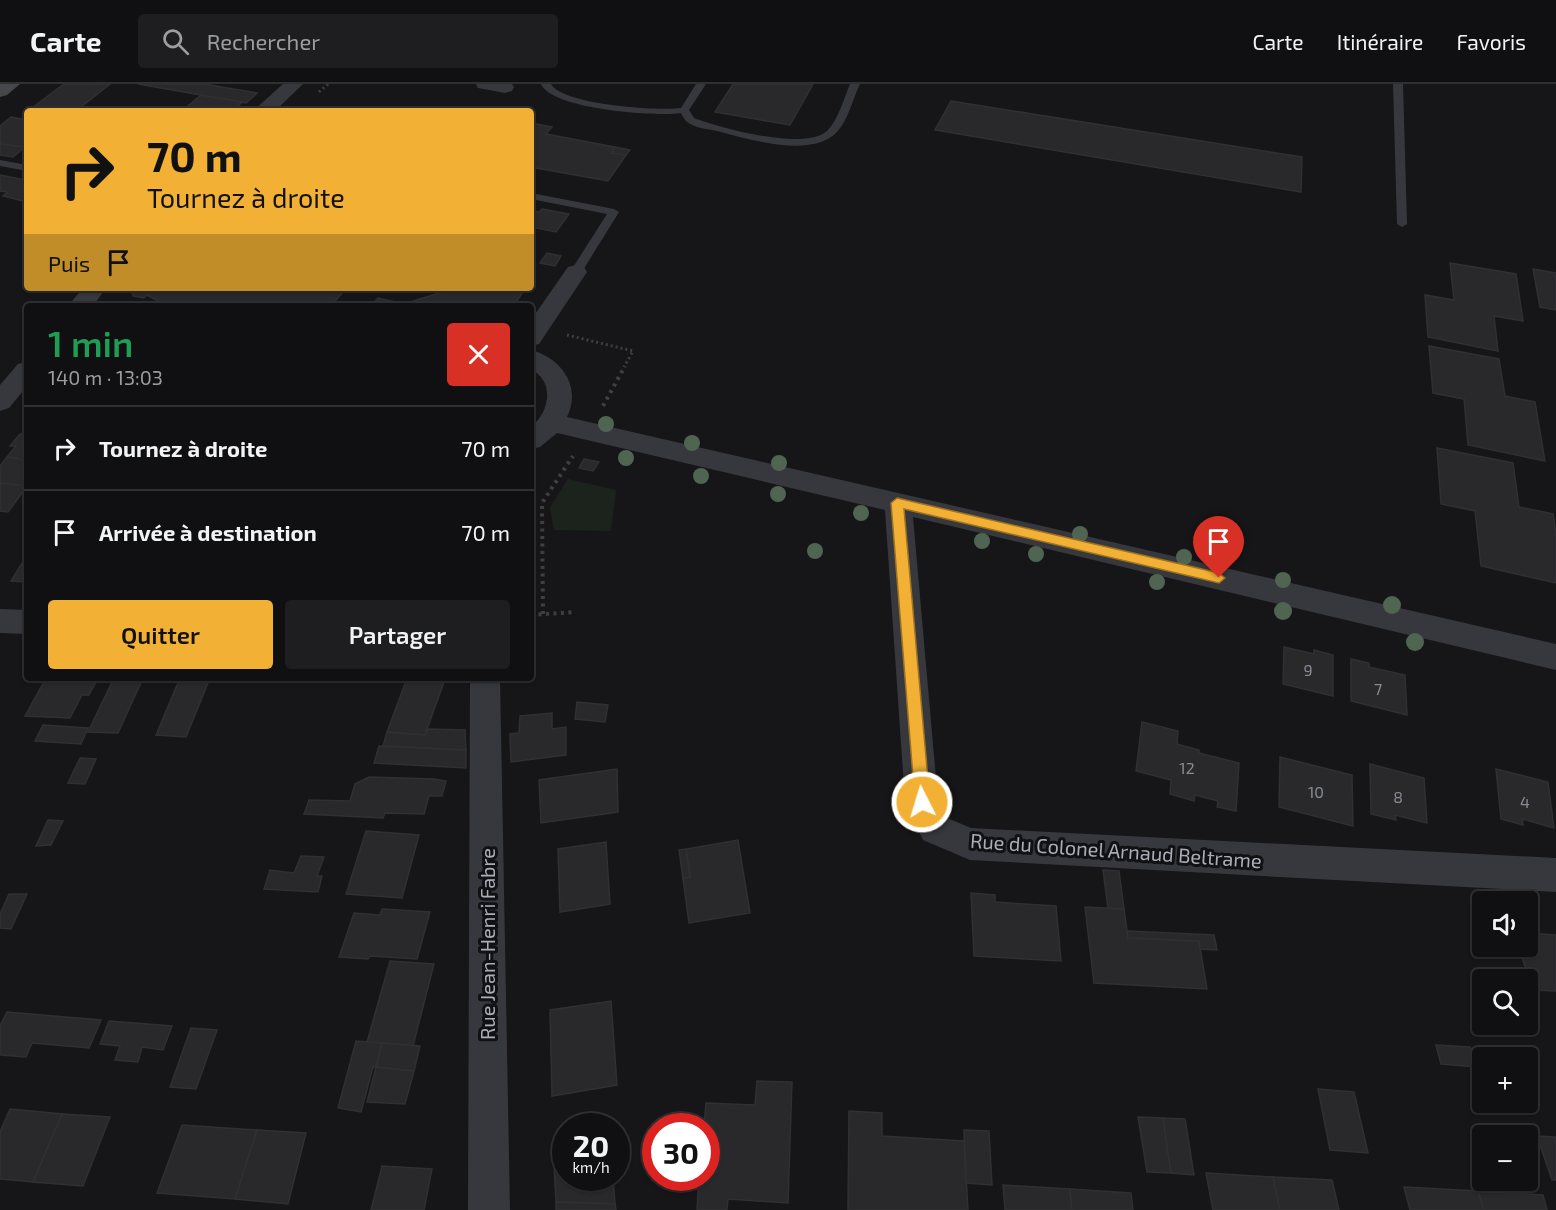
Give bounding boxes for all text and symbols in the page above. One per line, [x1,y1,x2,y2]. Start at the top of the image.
search box [138,14,558,68]
text: Carte [30,24,102,58]
icon: search [159,25,192,58]
text: Rechercher [207,28,320,54]
text: Carte [1252,29,1304,54]
text: Itinéraire [1337,29,1423,54]
text: Favoris [1456,29,1526,54]
text: 70 m [147,130,242,180]
icon: right [48,132,126,210]
text: Tournez à droite [147,181,345,213]
icon: arrive [102,246,135,279]
text: Puis [48,250,90,276]
text: 1 min [48,321,133,364]
button: close [447,323,510,386]
text: 140 m · 13:03 [48,365,163,389]
icon: right [48,432,81,465]
text: Tournez à droite [99,435,268,461]
text: 70 m [461,435,510,461]
icon: arrive [48,516,81,549]
pin [1193,516,1244,578]
text: Arrivée à destination [99,519,317,545]
text: 70 m [461,519,510,545]
icon: arrive [1202,525,1235,558]
button: Quitter [48,600,273,669]
button: Partager [285,600,510,669]
house number: 9 [1303,660,1313,679]
house number: 7 [1374,679,1382,698]
house number: 12 [1179,758,1195,777]
position arrow [890,770,954,834]
house number: 10 [1308,782,1324,801]
house number: 8 [1393,787,1403,806]
house number: 4 [1520,792,1530,811]
street label: Rue du Colonel Arnaud Beltrame [969,828,1263,872]
street label: Rue Jean-Henri Fabre [475,848,499,1040]
map controls [1472,891,1538,1191]
button: sound [1472,891,1538,957]
button: search [1472,969,1538,1035]
button: + [1472,1047,1538,1113]
speed limit sign: 30 [642,1113,720,1191]
button: − [1472,1125,1538,1191]
text: 20 [573,1127,609,1163]
text: km/h [572,1158,610,1176]

